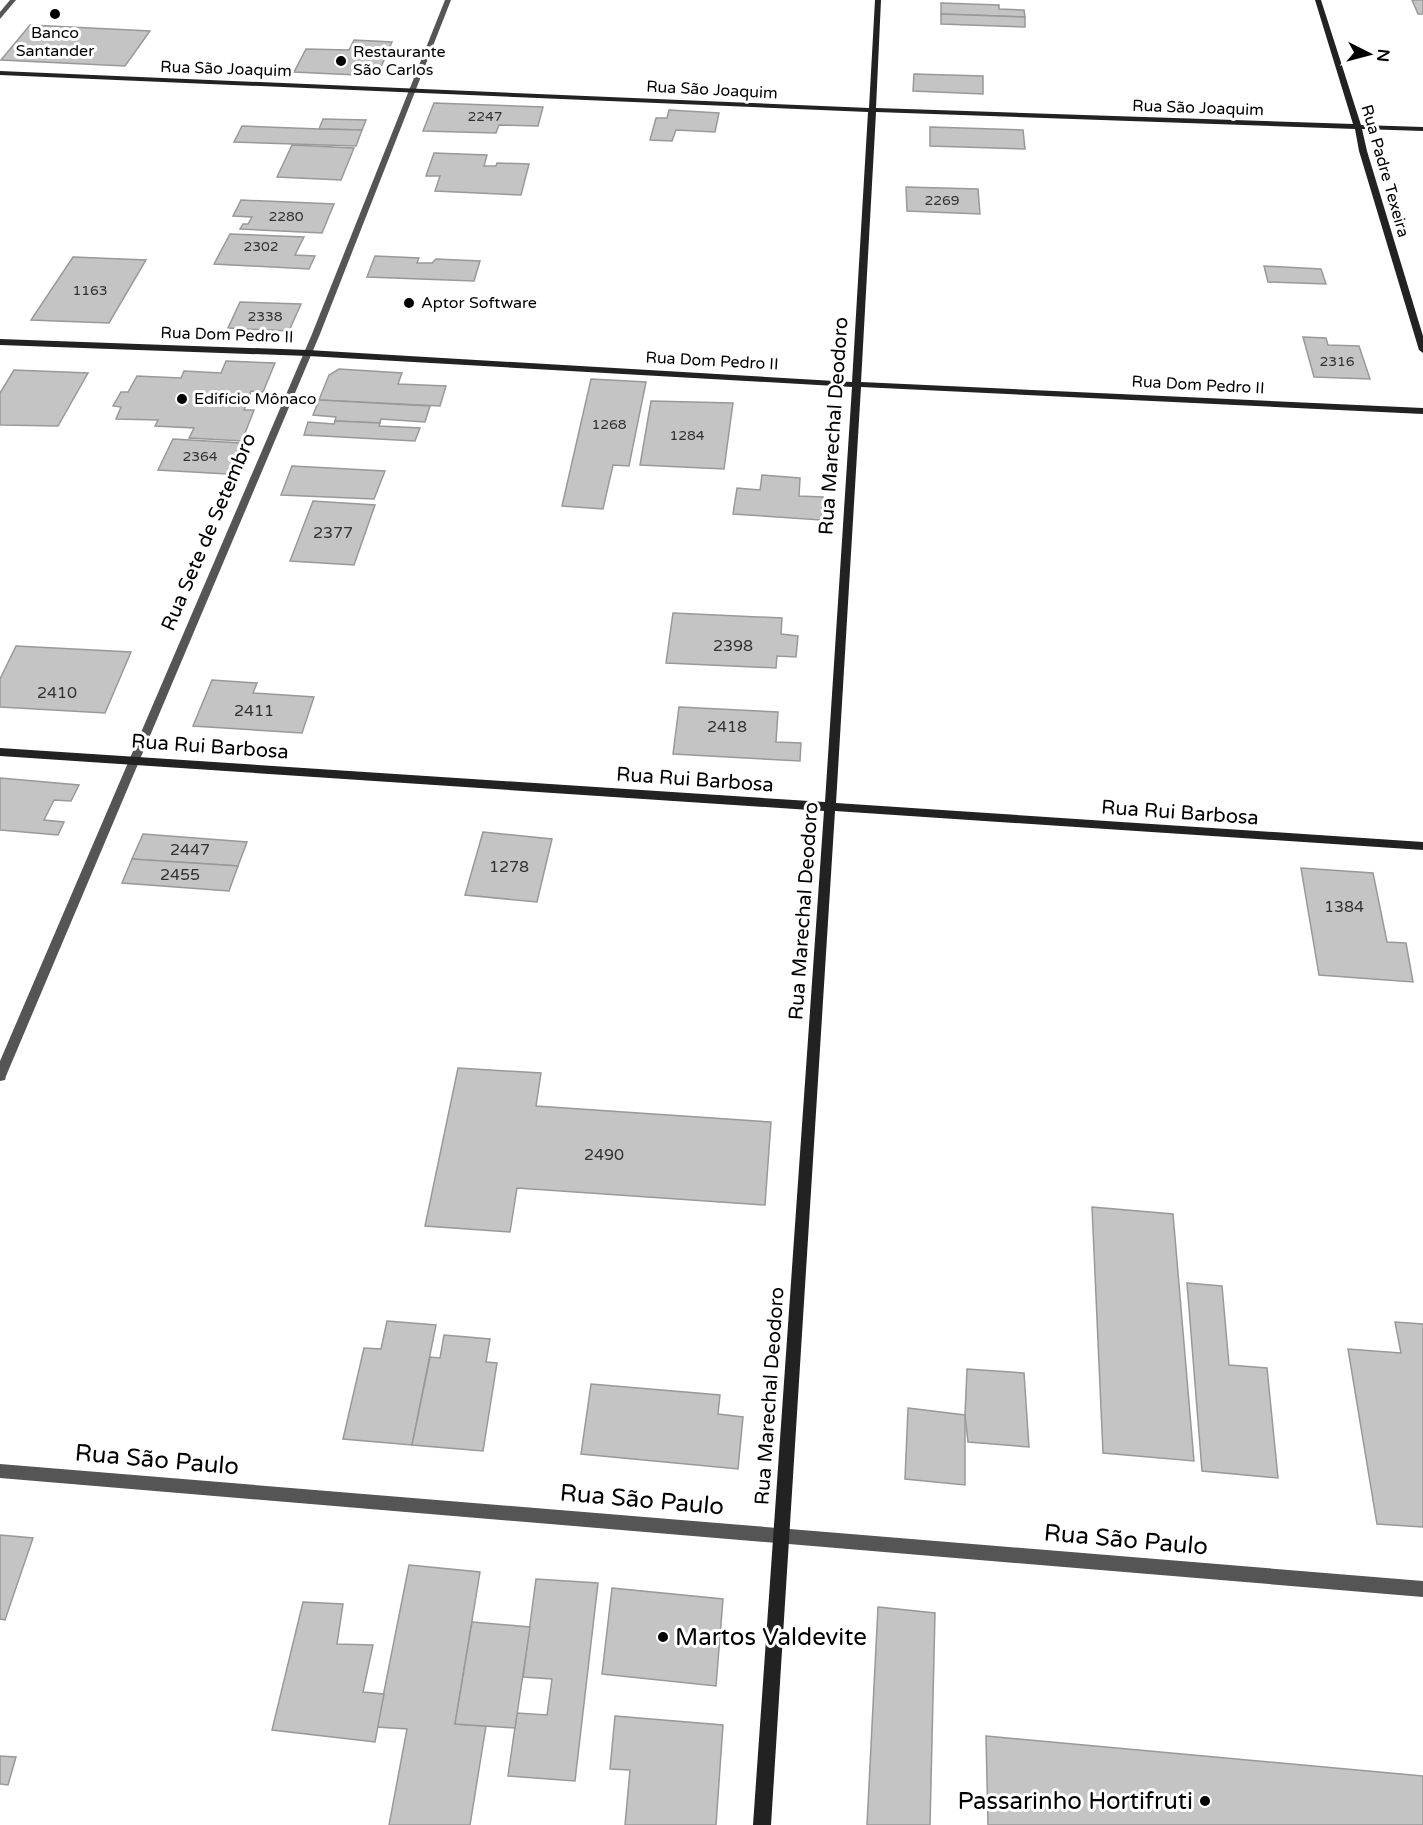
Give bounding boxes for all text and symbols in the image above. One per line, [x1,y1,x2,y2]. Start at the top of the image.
marker: Banco Santander [48,7,62,21]
place label: Banco Santander [16,23,95,61]
north arrow [1339,24,1399,84]
place label: Restaurante São Carlos [353,42,446,80]
text: N [1372,48,1394,63]
marker: Restaurante São Carlos [334,54,348,68]
street label: Rua São Joaquim [160,57,292,81]
street label: Rua São Joaquim [646,77,778,103]
street label: Rua São Joaquim [1132,96,1264,120]
street label: Rua Padre Texeira [1356,102,1414,240]
house number: 2247 [467,108,503,125]
house number: 2269 [924,192,960,209]
house number: 2280 [268,208,304,225]
house number: 2302 [243,238,279,255]
house number: 1163 [72,282,108,299]
place label: Aptor Software [421,293,537,313]
marker: Aptor Software [402,296,416,310]
house number: 2338 [247,308,283,325]
street label: Rua Marechal Deodoro [814,316,854,536]
street label: Rua Dom Pedro II [160,323,294,347]
street label: Rua Dom Pedro II [645,348,779,374]
house number: 2316 [1319,353,1355,370]
street label: Rua Dom Pedro II [1131,372,1265,398]
place label: Edifício Mônaco [194,389,316,409]
marker: Edifício Mônaco [175,392,189,406]
house number: 1268 [591,416,627,433]
house number: 1284 [669,427,705,444]
street label: Rua Sete de Setembro [156,429,262,635]
house number: 2364 [182,448,218,465]
house number: 2377 [313,523,353,543]
house number: 2398 [713,636,753,656]
house number: 2410 [37,683,77,703]
house number: 2411 [234,701,274,721]
house number: 2418 [707,717,747,737]
street label: Rua Rui Barbosa [130,730,290,764]
street label: Rua Rui Barbosa [615,763,775,797]
street label: Rua Rui Barbosa [1100,796,1260,830]
street label: Rua Marechal Deodoro [784,801,824,1021]
house number: 2447 [170,840,210,860]
house number: 1278 [489,857,529,877]
house number: 2455 [160,865,200,885]
house number: 1384 [1324,897,1364,917]
house number: 2490 [584,1145,624,1165]
street label: Rua Marechal Deodoro [750,1286,790,1506]
street label: Rua São Paulo [74,1438,240,1482]
street label: Rua São Paulo [559,1478,725,1522]
street label: Rua São Paulo [1043,1518,1209,1562]
place label: Martos Valdevite [675,1623,867,1652]
marker: Martos Valdevite [656,1630,670,1644]
place label: Passarinho Hortifruti [957,1787,1193,1816]
marker: Passarinho Hortifruti [1198,1794,1212,1808]

